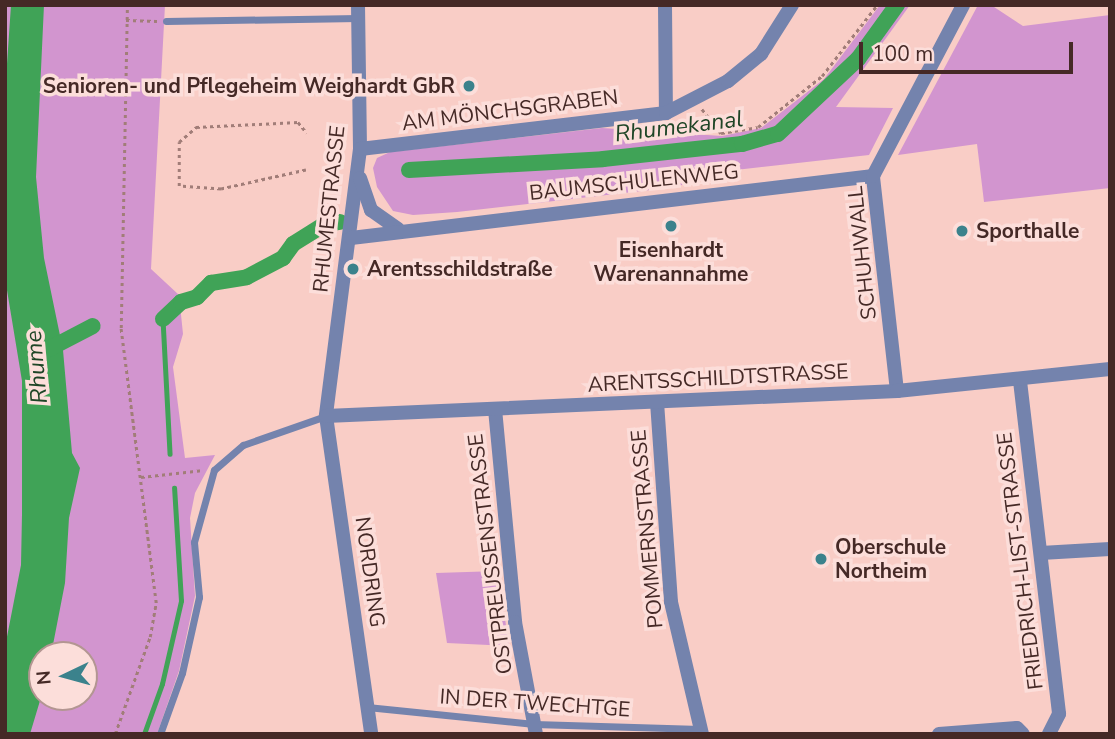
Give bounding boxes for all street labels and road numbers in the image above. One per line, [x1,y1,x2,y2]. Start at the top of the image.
street label: AM MÖNCHSGRABEN [400,84,620,136]
street label: RHUMESTRASSE [308,124,350,294]
street label: BAUMSCHULENWEG [528,158,740,206]
street label: SCHUHWALL [842,185,882,321]
street label: ARENTSSCHILDTSTRASSE [587,359,849,397]
street label: POMMERNSTRASSE [626,429,668,629]
street label: FRIEDRICH-LIST-STRASSE [992,431,1048,691]
street label: OSTPREUSSENSTRASSE [463,432,517,676]
street label: NORDRING [350,515,390,629]
street label: IN DER TWECHTGE [439,684,631,722]

